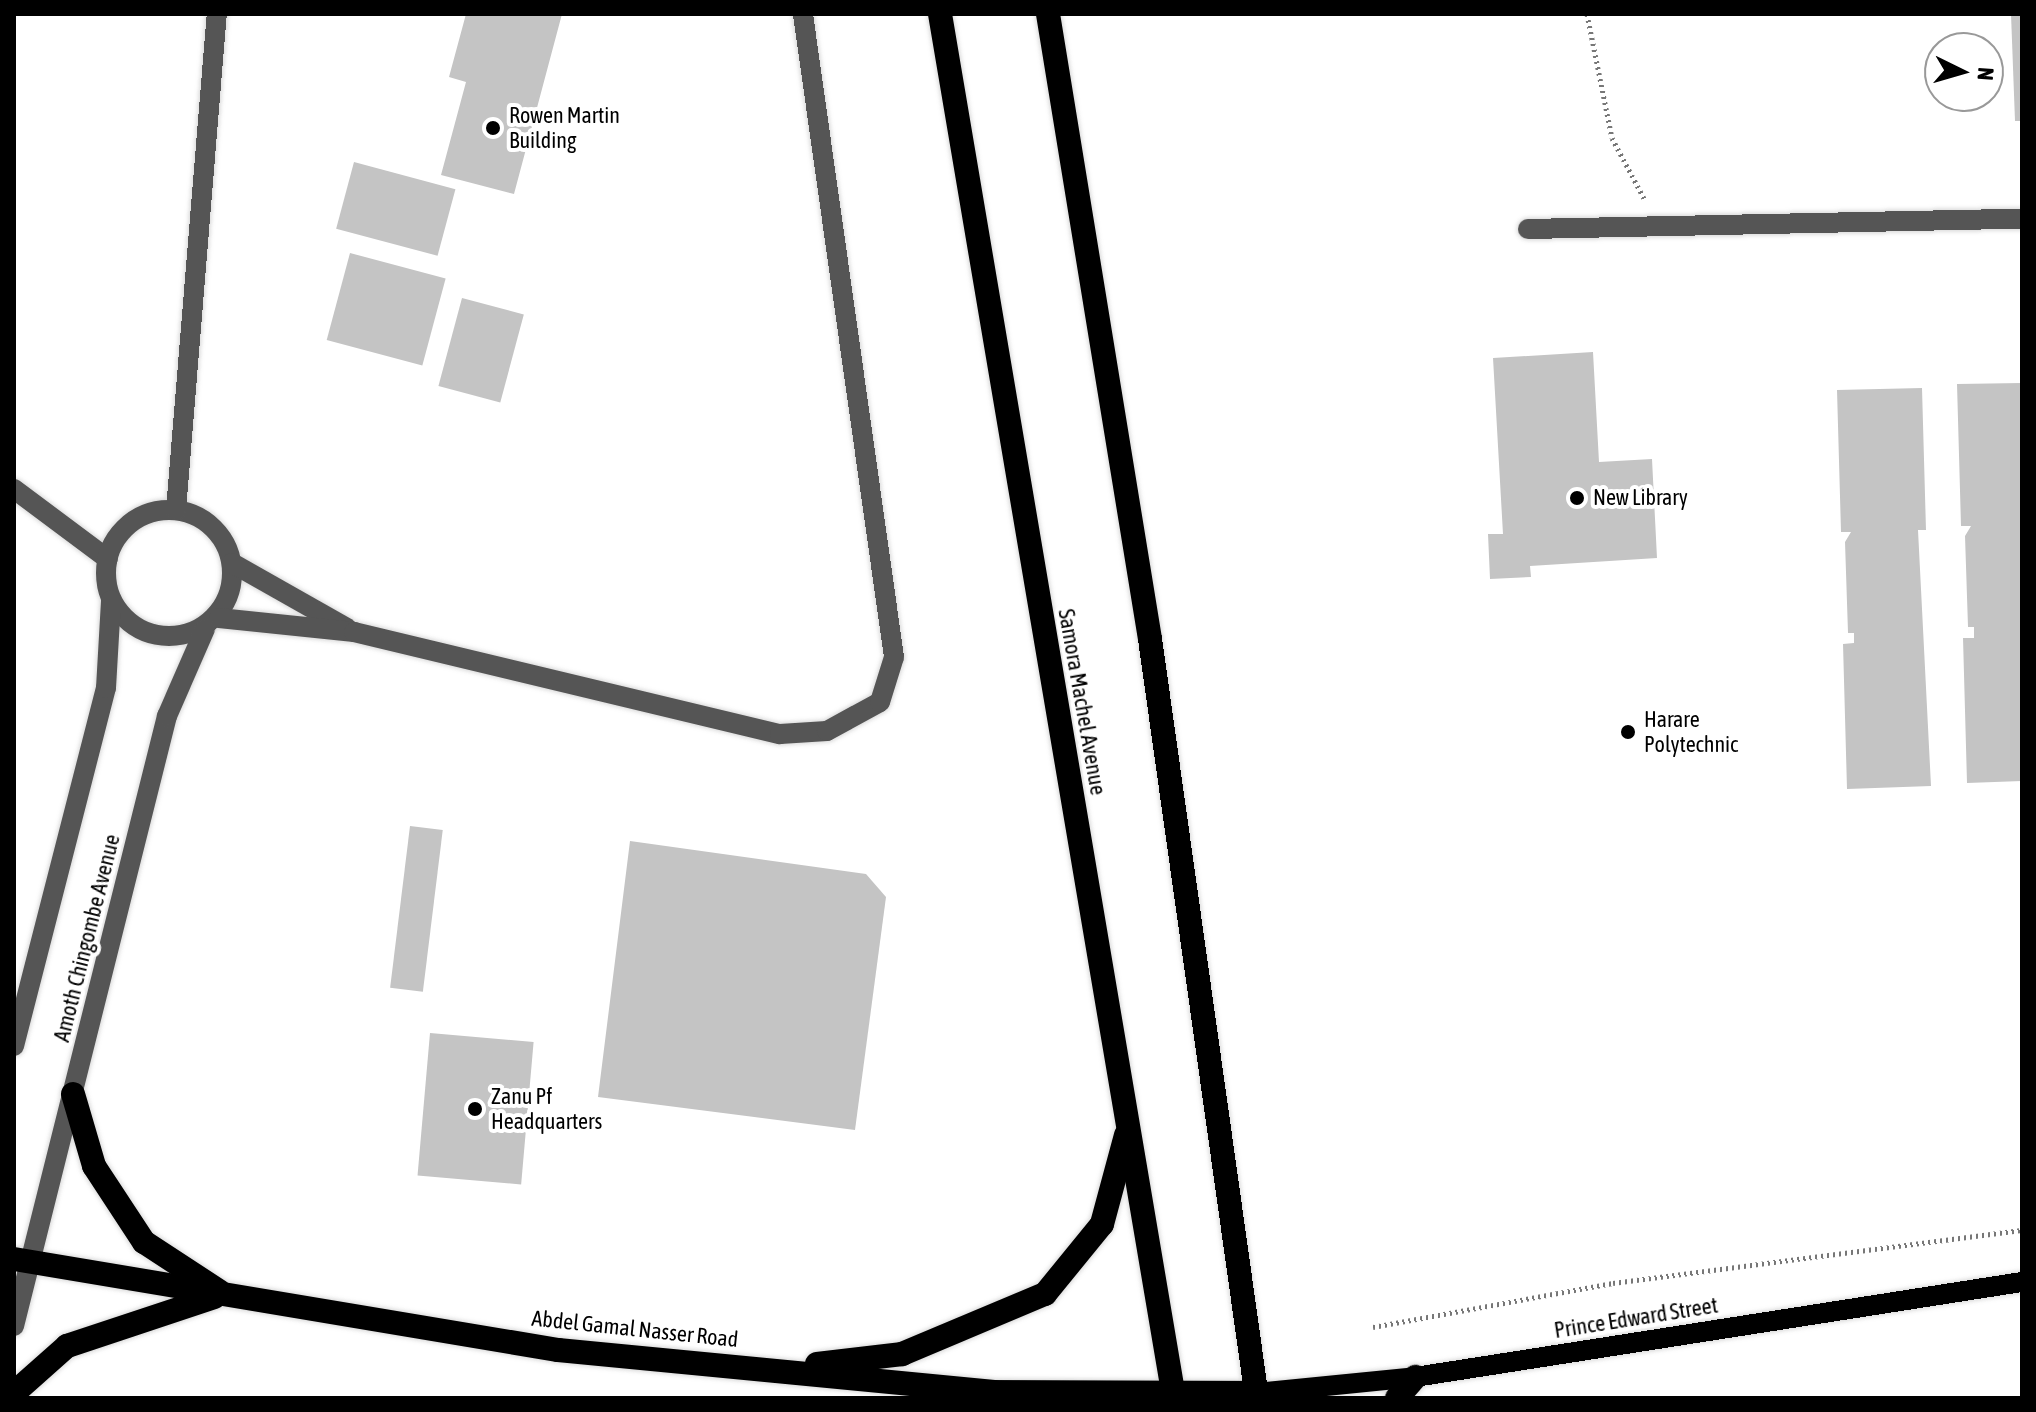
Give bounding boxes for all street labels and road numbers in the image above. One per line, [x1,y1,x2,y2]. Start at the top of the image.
street label: Samora Machel Avenue [1053,607,1111,797]
street label: Amoth Chingombe Avenue [48,832,126,1044]
street label: Prince Edward Street [1552,1292,1720,1344]
street label: Abdel Gamal Nasser Road [530,1305,740,1353]

